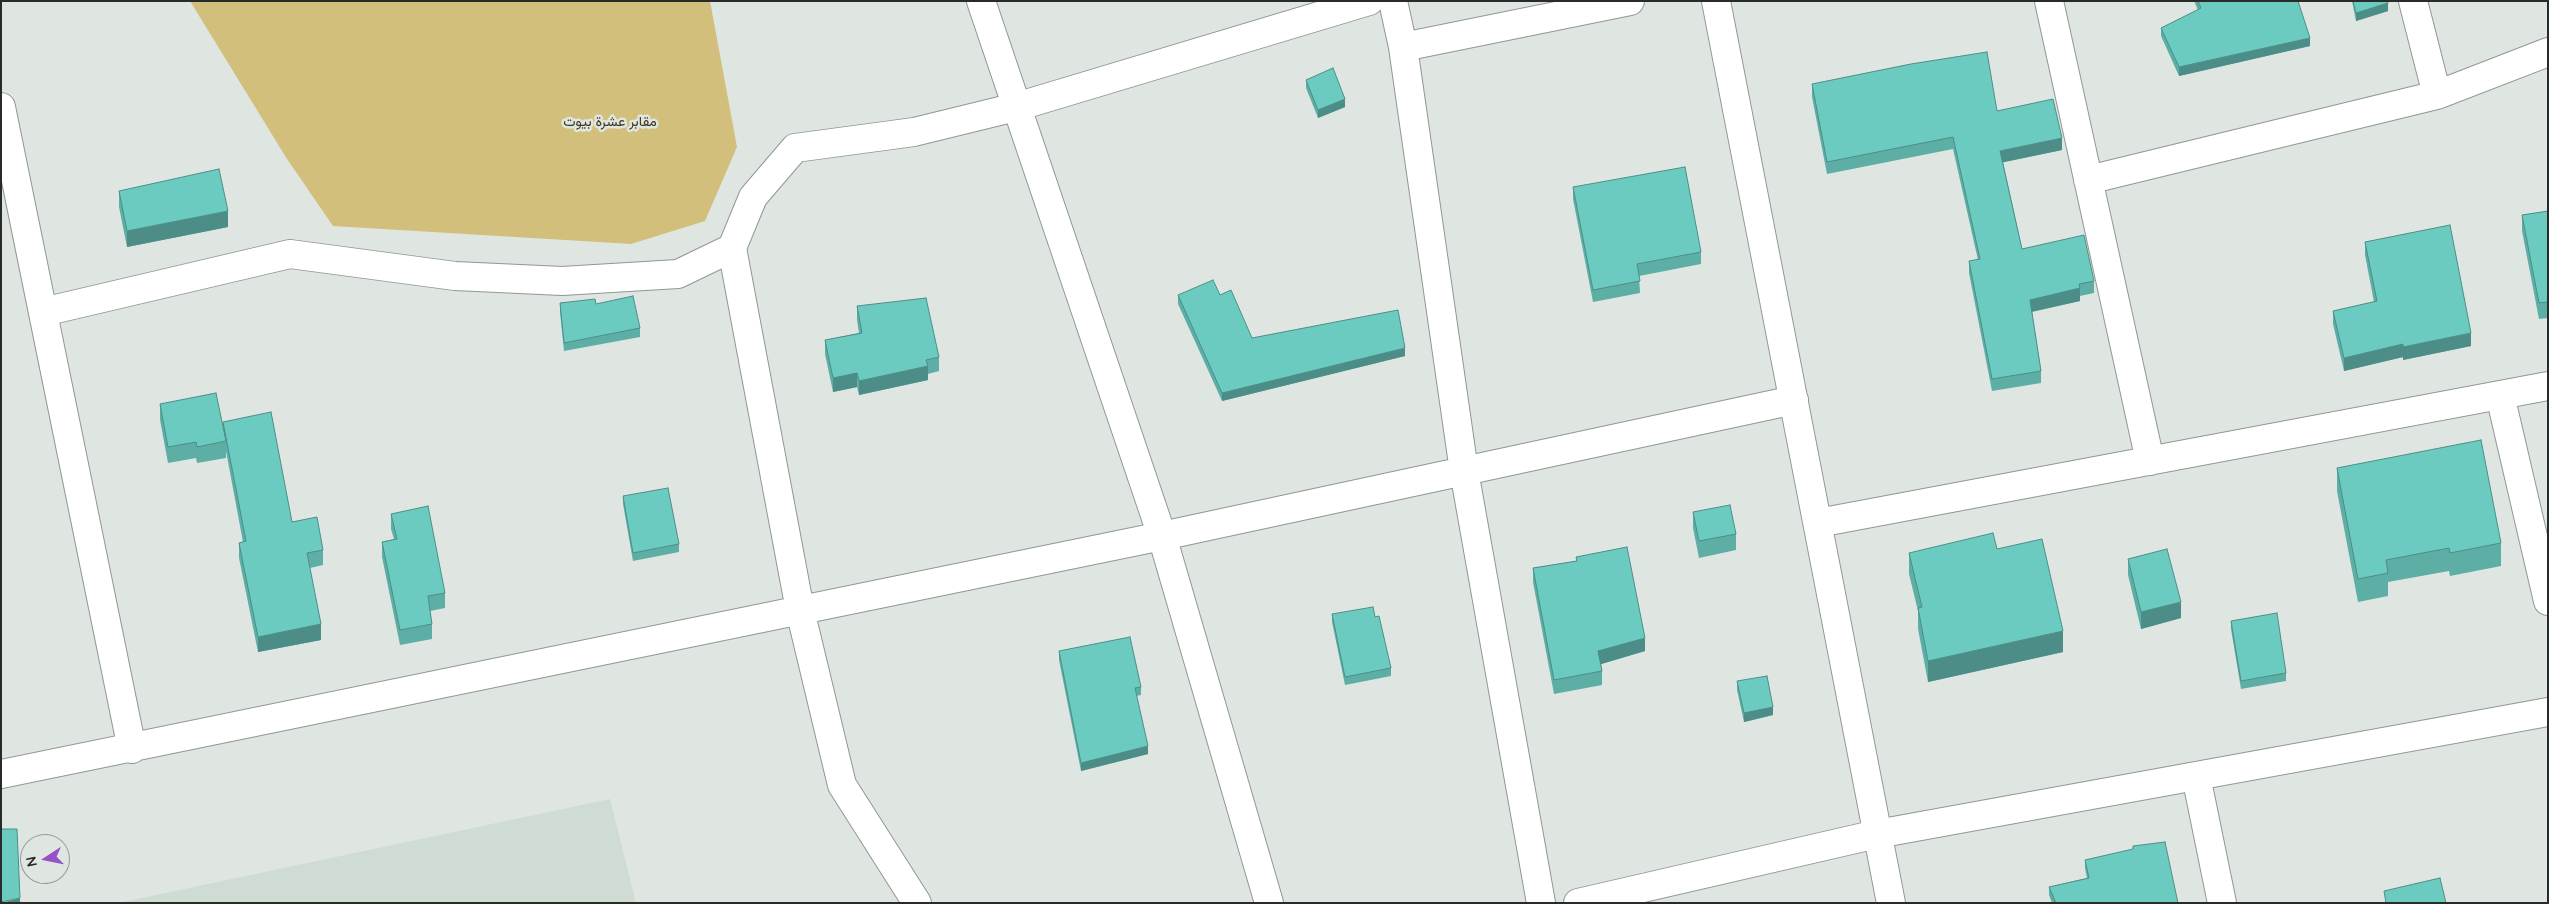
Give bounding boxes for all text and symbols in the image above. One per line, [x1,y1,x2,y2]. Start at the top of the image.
park label: مقابر عشرة بيوت [563,114,657,130]
north arrow [20,834,70,884]
text: N [21,855,41,868]

